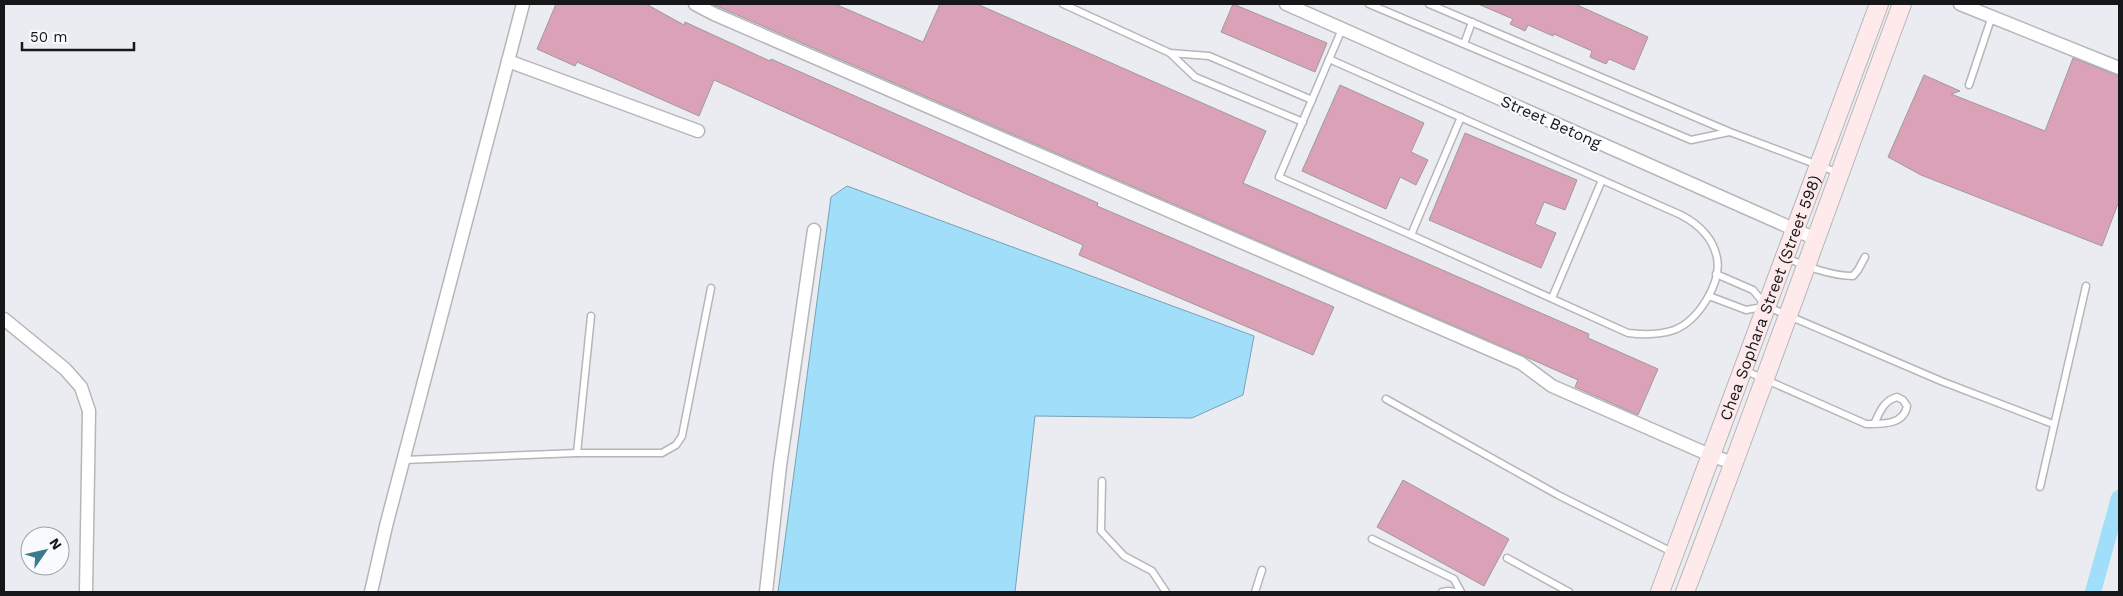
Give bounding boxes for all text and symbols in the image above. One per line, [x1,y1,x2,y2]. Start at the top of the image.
scale bar [22,20,135,52]
text: 50 m [30,28,67,46]
street label: Street Betong [1498,91,1605,153]
street label: Chea Sophara Street (Street 598) [1715,172,1824,423]
north arrow [20,526,70,576]
text: N [46,535,65,553]

